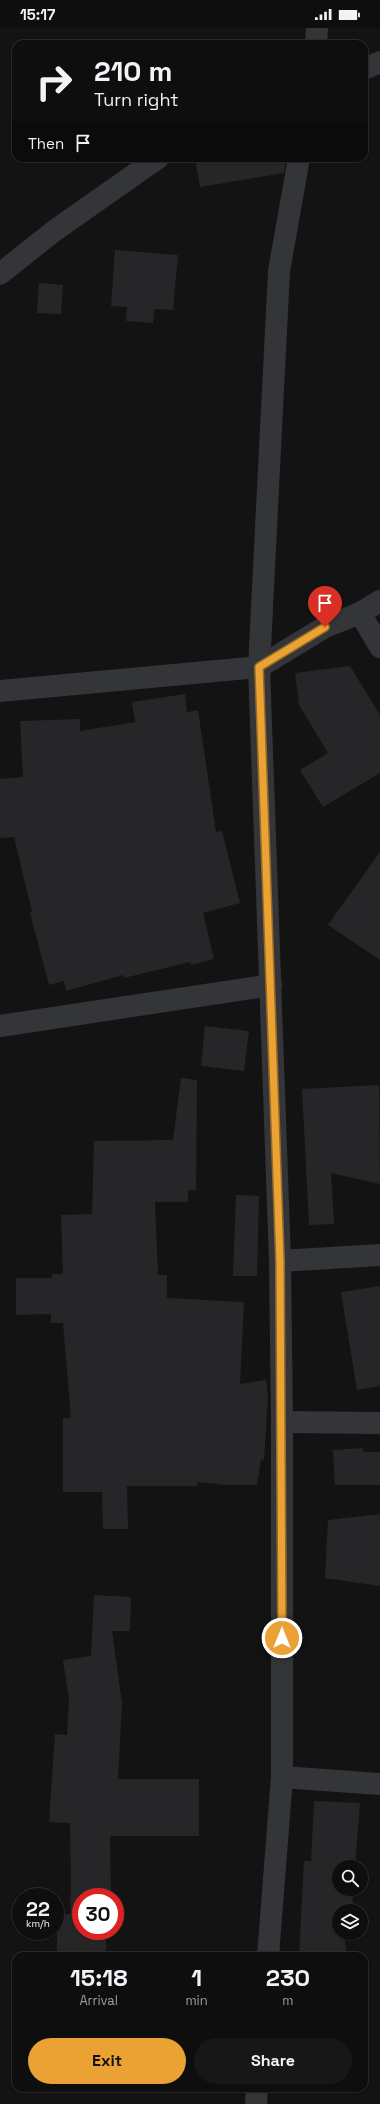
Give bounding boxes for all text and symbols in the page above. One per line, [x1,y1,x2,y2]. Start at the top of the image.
text: 15:17 [20,5,55,24]
text: 210 m [94,53,172,89]
icon: right [28,56,80,108]
text: Turn right [94,88,178,111]
icon: arrive [72,132,94,154]
text: Then [28,134,64,153]
pin [308,586,342,627]
icon: arrive [314,592,336,614]
position arrow [261,1617,303,1659]
map controls [332,1860,368,1940]
button: search [332,1860,368,1896]
speed limit sign: 30 [72,1888,124,1940]
text: 22 [26,1896,50,1922]
button: layers [332,1904,368,1940]
text: km/h [26,1917,50,1930]
text: 15:18 [70,1962,128,1993]
text: 1 [191,1962,202,1993]
text: 230 [266,1962,310,1993]
text: Arrival [79,1992,118,2009]
text: min [185,1992,208,2009]
text: m [282,1992,293,2009]
button: Exit [28,2038,186,2084]
button: Share [194,2038,352,2084]

